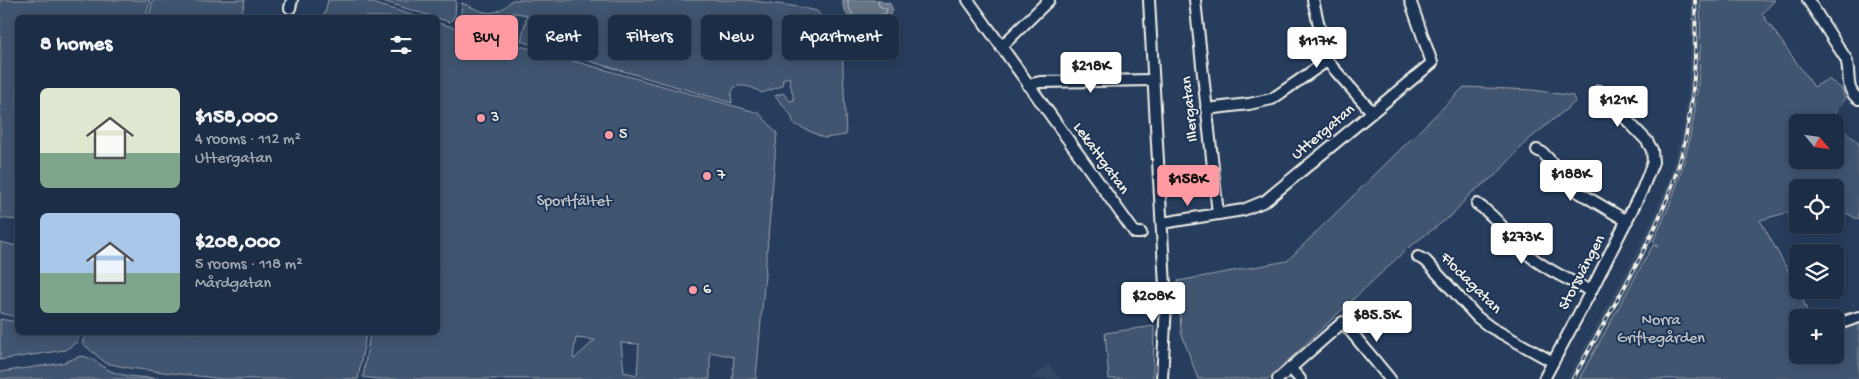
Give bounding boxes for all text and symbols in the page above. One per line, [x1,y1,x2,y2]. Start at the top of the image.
chip: Buy [455,15,518,60]
chip: Rent [528,15,598,60]
chip: Filters [608,15,691,60]
chip: New [701,15,772,60]
chip: Apartment [782,15,899,60]
pin: $117K [1282,27,1352,69]
icon: filters [387,31,415,59]
text: 8 homes [40,33,112,58]
text: $117K [1298,33,1336,52]
pin: $218K [1056,52,1126,94]
text: $218K [1071,58,1111,77]
street label: Illergatan [1178,75,1204,143]
pin: $121K [1583,86,1653,128]
text: $121K [1600,92,1636,111]
street label: Uttergatan [1288,101,1360,165]
text: $158,000 [195,106,278,131]
icon: home [80,108,140,168]
place label: 3 [490,109,499,128]
marker: 3 [475,112,487,124]
north arrow [1789,114,1844,169]
map controls [1789,114,1844,364]
street label: Lekattgatan [1068,119,1133,199]
place label: 5 [619,126,627,145]
marker: 5 [603,129,615,141]
text: 4 rooms · 112 m² [195,131,301,150]
text: Uttergatan [195,150,272,169]
pin: $188K [1536,160,1606,202]
pin: $158K [1153,164,1223,207]
text: $188K [1551,166,1591,185]
place label: 7 [716,167,726,186]
marker: 7 [701,170,713,182]
text: $158K [1168,171,1208,190]
button: locate [1789,179,1844,234]
park label: Sportfältet [537,193,613,212]
pin: $273K [1487,222,1557,265]
text: $273K [1502,229,1542,248]
text: $208,000 [195,231,281,256]
street label: Storsvängen [1555,232,1611,314]
icon: home [80,233,140,293]
button: layers [1789,244,1844,299]
street label: Flodagatan [1435,249,1505,319]
text: 5 rooms · 118 m² [195,256,303,275]
text: Mårdgatan [195,275,271,294]
place label: 6 [703,281,712,300]
pin: $208K [1118,282,1188,324]
marker: 6 [687,284,699,296]
text: $208K [1132,288,1174,307]
pin: $85.5K [1336,300,1418,343]
text: $85.5K [1354,307,1400,326]
button: + [1789,309,1844,364]
park label: Norra Griftegården [1617,312,1705,349]

